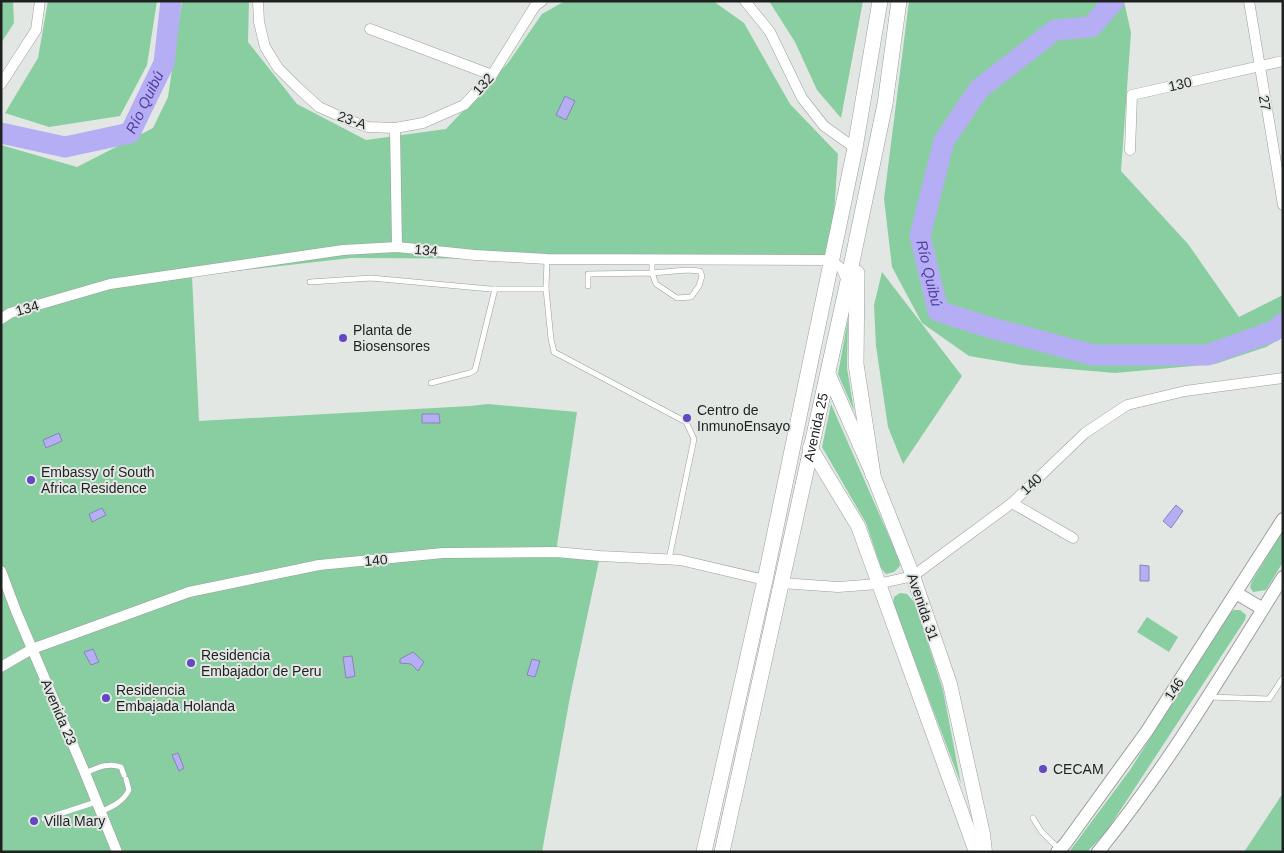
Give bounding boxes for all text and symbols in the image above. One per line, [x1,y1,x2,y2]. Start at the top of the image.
water label: Río Quibú [122,68,167,136]
street label: 132 [469,70,497,98]
street label: 130 [1167,74,1193,94]
street label: 27 [1256,94,1274,112]
street label: 23-A [335,108,369,133]
water label: Río Quibú [913,238,946,309]
street label: 134 [414,241,439,259]
street label: 134 [14,297,41,319]
place label: Planta de Biosensores [353,322,430,354]
marker: Planta de Biosensores [337,332,349,344]
street label: Avenida 25 [800,391,831,463]
place label: Centro de InmunoEnsayo [697,402,791,434]
marker: Centro de InmunoEnsayo [681,412,693,424]
place label: Embassy of South Africa Residence [41,464,155,496]
street label: 140 [1017,470,1045,498]
marker: Embassy of South Africa Residence [25,474,37,486]
street label: 140 [364,551,389,569]
street label: Avenida 31 [904,571,942,643]
place label: Residencia Embajador de Peru [201,647,322,679]
marker: Residencia Embajador de Peru [185,657,197,669]
street label: 146 [1161,675,1187,703]
street label: Avenida 23 [38,677,80,747]
place label: Residencia Embajada Holanda [116,682,235,714]
marker: Residencia Embajada Holanda [100,692,112,704]
place label: CECAM [1053,761,1104,777]
marker: CECAM [1037,763,1049,775]
place label: Villa Mary [44,813,105,829]
marker: Villa Mary [28,815,40,827]

